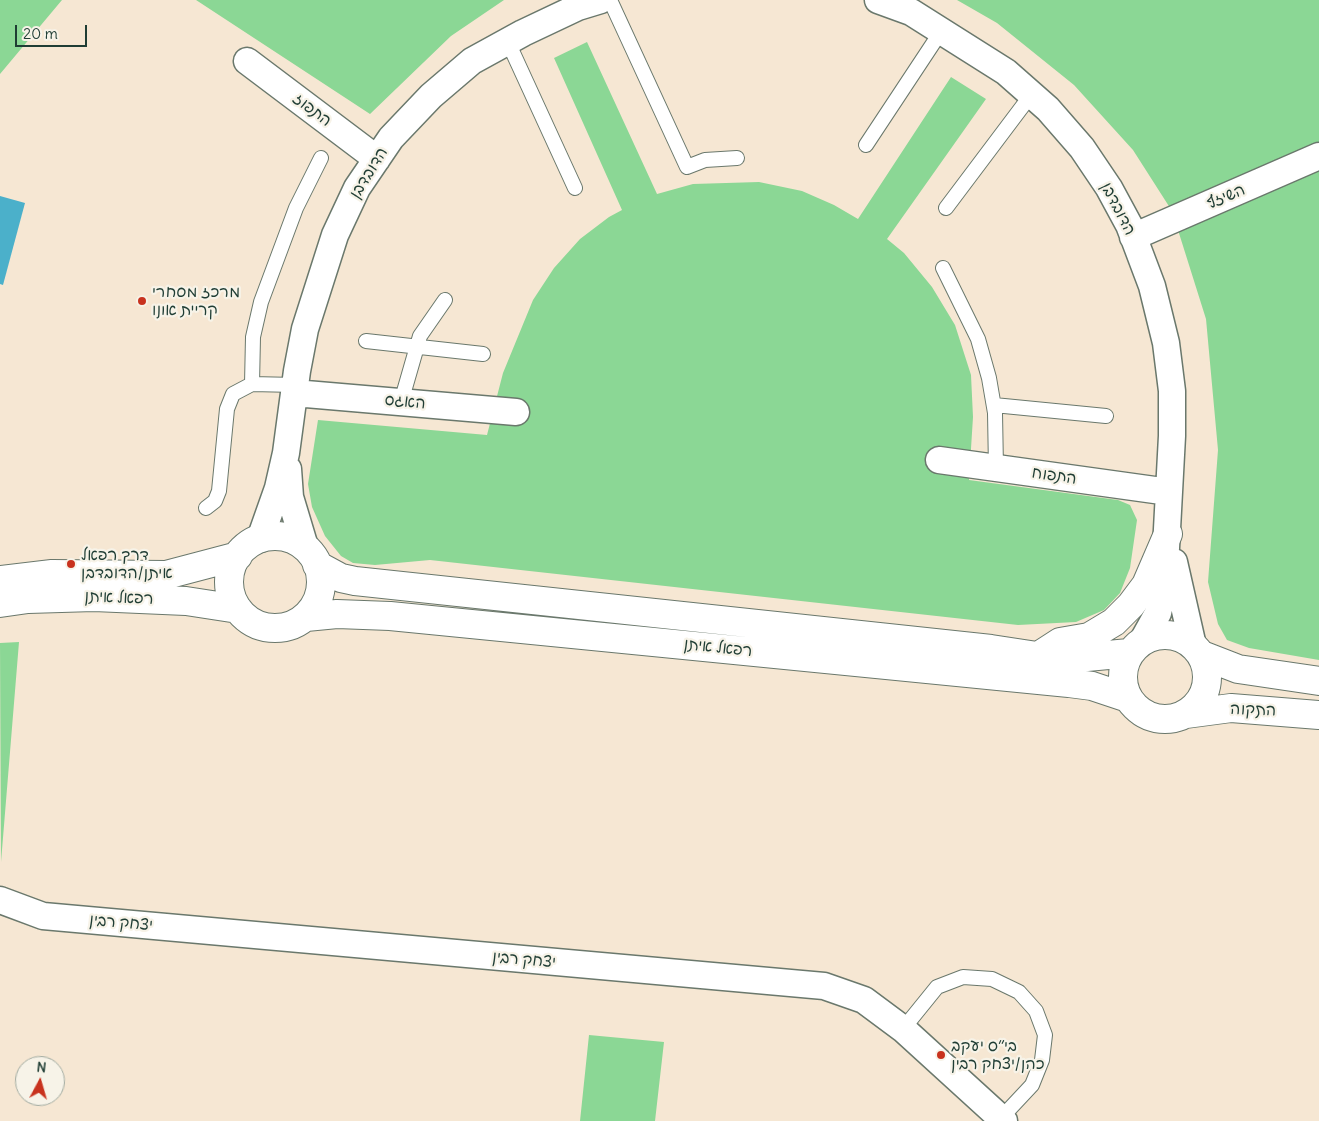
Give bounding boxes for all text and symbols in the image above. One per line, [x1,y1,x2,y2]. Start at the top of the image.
scale bar [18,15,90,47]
text: 20 m [23,24,58,43]
street label: התפוז [289,89,335,131]
street label: הדובדבן [346,144,392,202]
street label: הדובדבן [1097,179,1139,239]
street label: השיזף [1204,180,1248,214]
place label: מרכז מסחרי קריית אונו [152,282,240,320]
marker: מרכז מסחרי קריית אונו [136,295,148,307]
street label: האגס [384,391,426,413]
street label: התפוח [1030,463,1078,489]
place label: דרך רפאל איתן/הדובדבן [81,545,173,583]
marker: דרך רפאל איתן/הדובדבן [65,558,77,570]
street label: רפאל איתן [84,587,154,609]
street label: רפאל איתן [683,635,753,661]
street label: התקוה [1230,700,1276,720]
street label: יצחק רבין [88,911,154,935]
street label: יצחק רבין [491,948,557,972]
place label: בי״ס יעקב כהן/יצחק רבין [951,1036,1045,1074]
marker: בי״ס יעקב כהן/יצחק רבין [935,1049,947,1061]
north arrow [15,1056,65,1106]
text: N [36,1058,47,1077]

